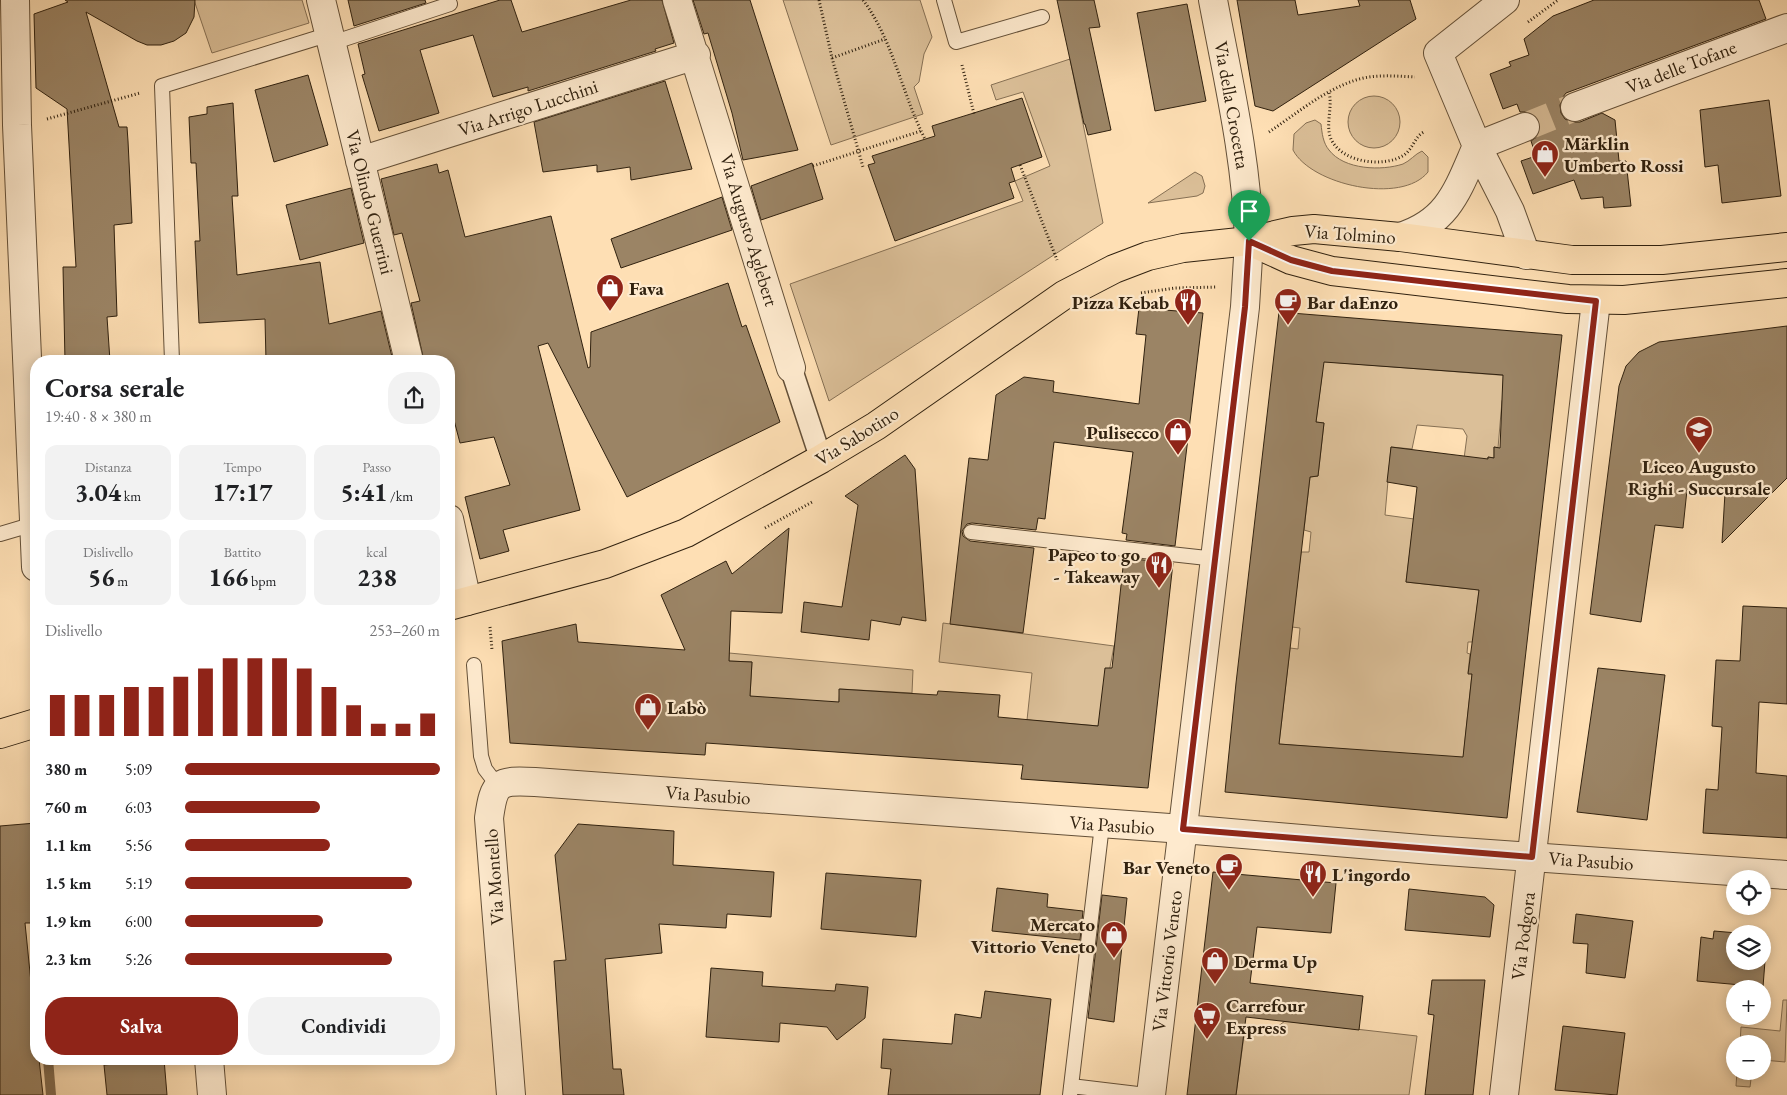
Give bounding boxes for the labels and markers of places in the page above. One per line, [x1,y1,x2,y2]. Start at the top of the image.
place label: Märklin Umberto Rossi [1564,131,1684,178]
shop icon: Märklin Umberto Rossi [1530,139,1560,178]
pin [1228,190,1270,241]
shop icon: Fava [595,273,625,312]
place label: Fava [629,276,665,301]
restaurant icon: Pizza Kebab [1173,287,1203,326]
cafe icon: Bar daEnzo [1273,287,1303,326]
place label: Pizza Kebab [1072,290,1169,315]
place label: Bar daEnzo [1307,290,1398,315]
school or university icon: Liceo Augusto Righi - Succursale [1684,415,1714,454]
shop icon: Pulisecco [1163,417,1193,456]
place label: Pulisecco [1086,420,1159,445]
place label: Liceo Augusto Righi - Succursale [1628,454,1770,501]
place label: Papeo to go - Takeaway [1048,542,1141,589]
restaurant icon: Papeo to go - Takeaway [1144,550,1174,589]
shop icon: Labò [633,692,663,731]
place label: Labò [667,695,707,720]
cafe icon: Bar Veneto [1214,852,1244,891]
place label: Bar Veneto [1123,855,1210,880]
restaurant icon: L'ingordo [1298,859,1328,898]
place label: L'ingordo [1332,862,1411,887]
place label: Mercato Vittorio Veneto [971,912,1095,959]
shop icon: Mercato Vittorio Veneto [1099,920,1129,959]
shop icon: Derma Up [1200,946,1230,985]
place label: Derma Up [1234,949,1317,974]
place label: Carrefour Express [1226,993,1305,1040]
supermarket icon: Carrefour Express [1192,1001,1222,1040]

